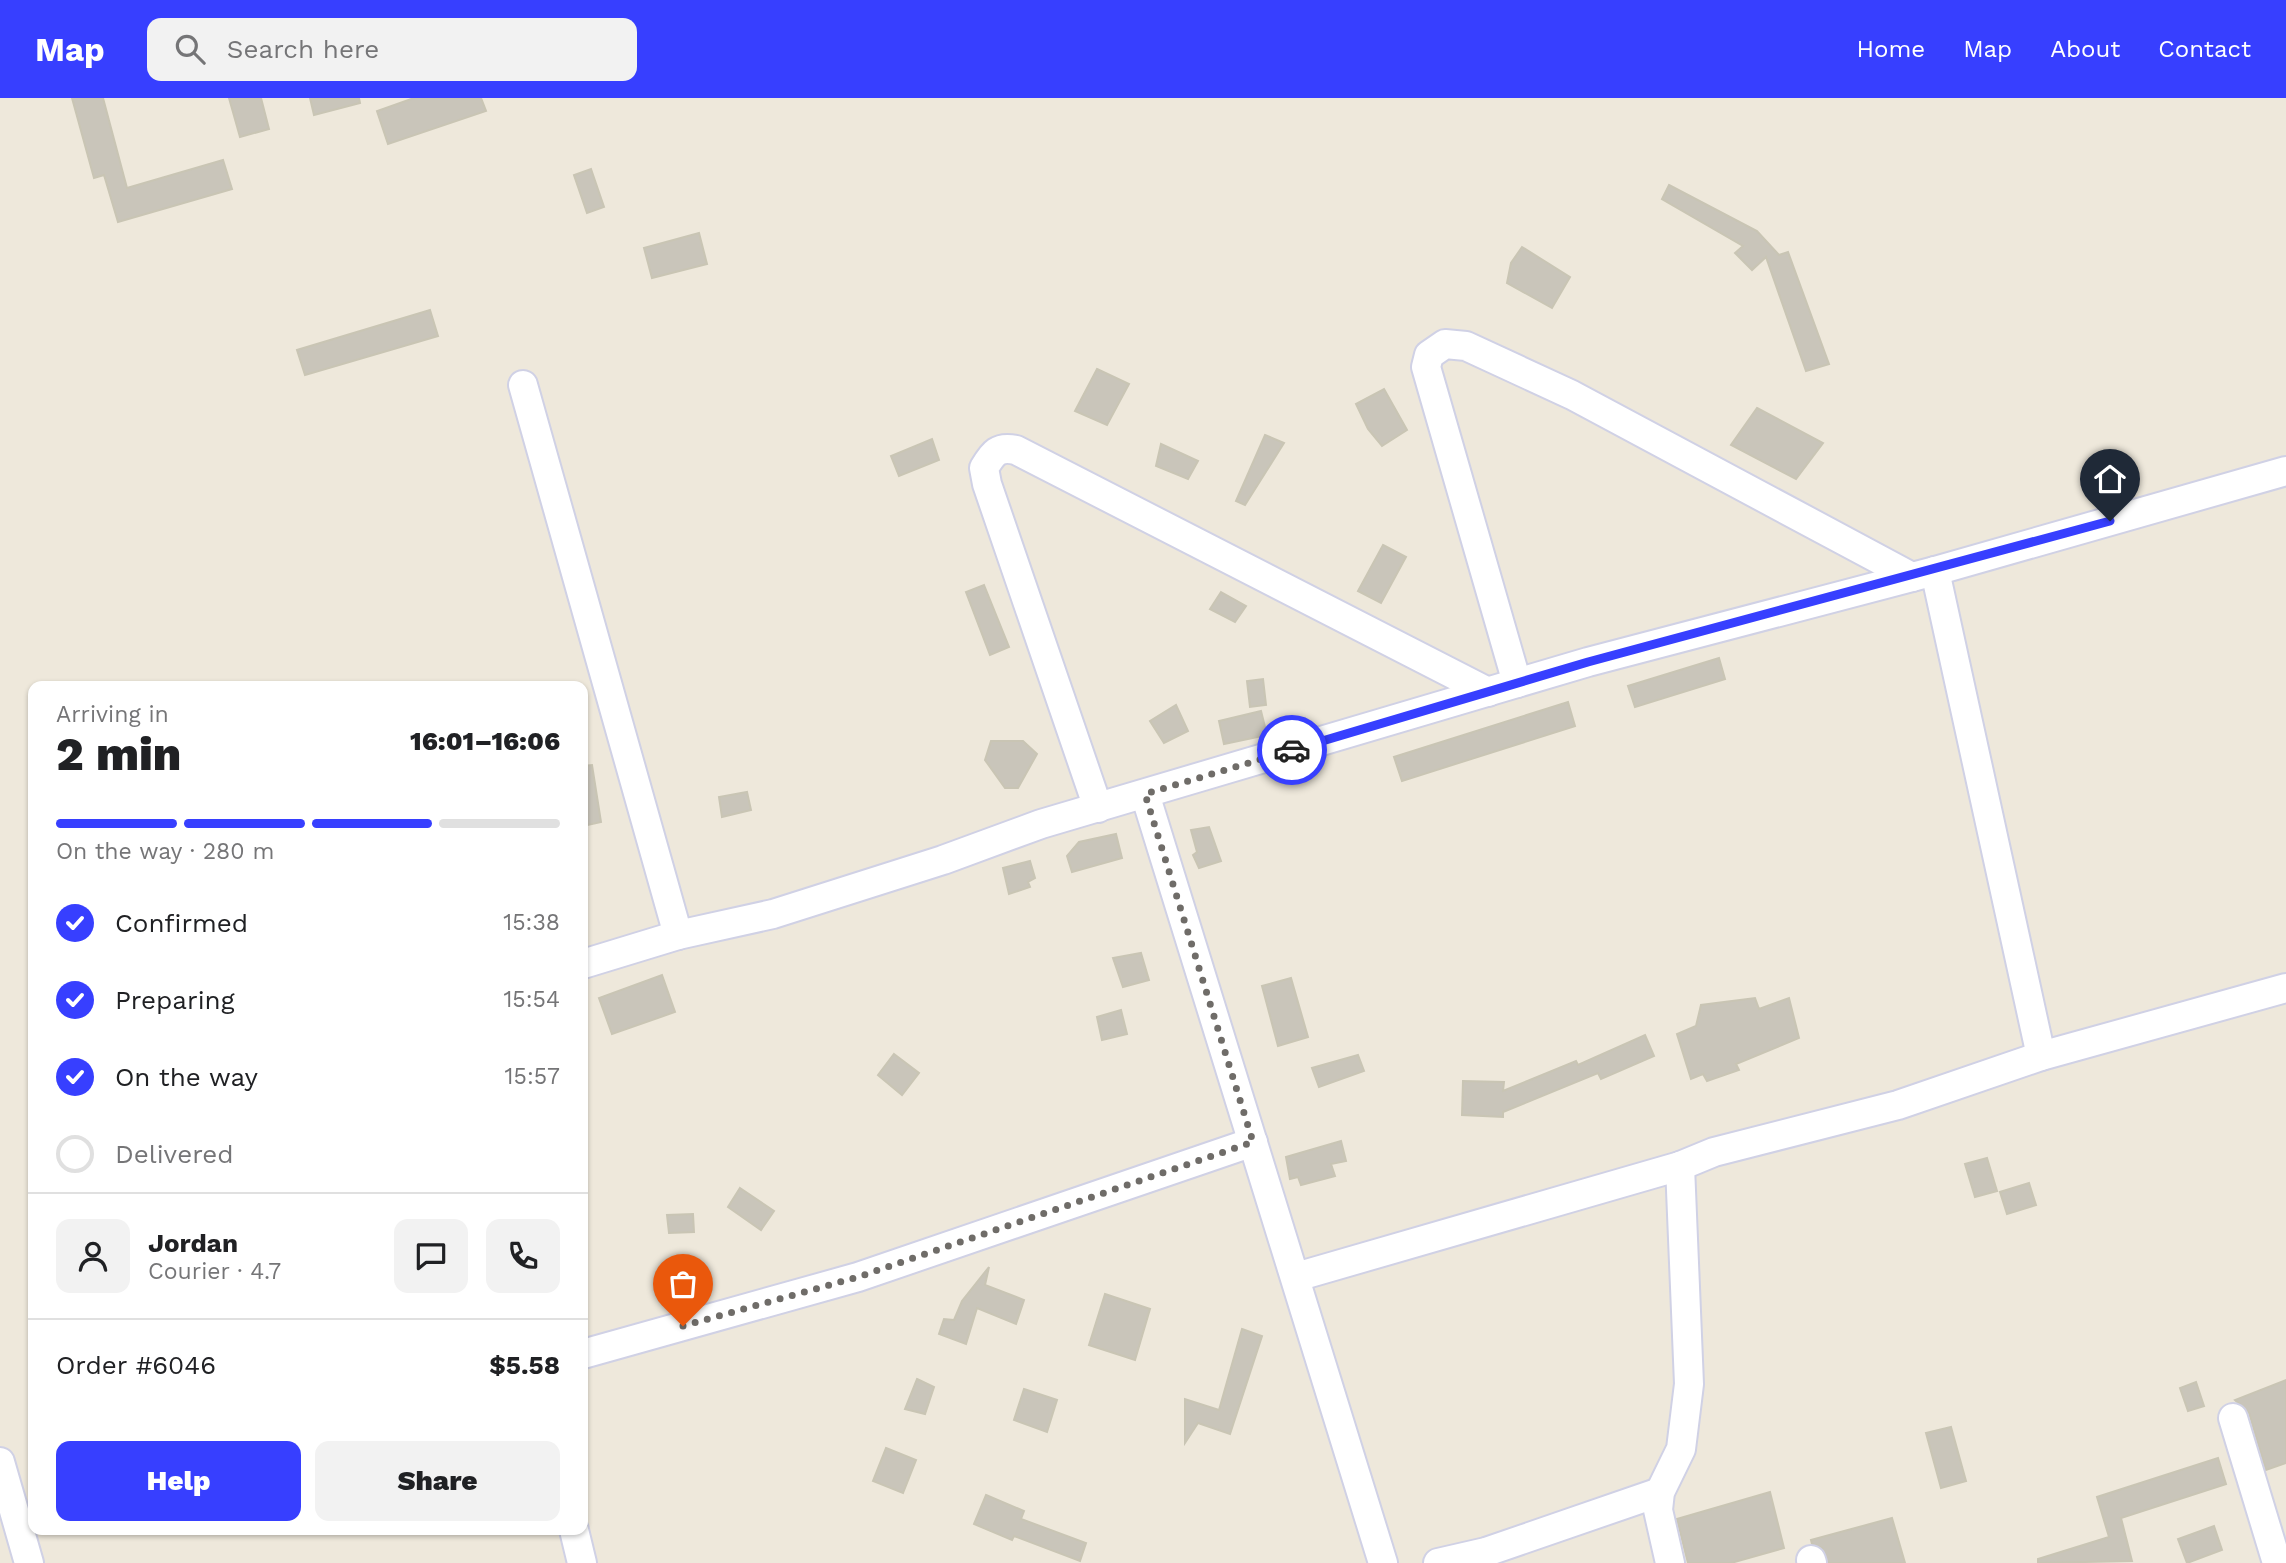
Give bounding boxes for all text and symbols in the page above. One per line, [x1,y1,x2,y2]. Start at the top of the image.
search box [147,18,637,81]
text: Map [35,30,105,69]
icon: search [171,30,209,68]
text: Search here [227,34,379,64]
text: Home [1857,35,1925,63]
text: Map [1963,35,2012,63]
text: About [2050,35,2120,63]
text: Contact [2158,35,2251,63]
pin [2080,449,2140,521]
icon: home [2091,460,2129,498]
text: Arriving in [56,701,169,728]
courier [1257,715,1327,785]
text: 16:01–16:06 [410,726,560,756]
text: 2 min [56,727,181,781]
icon: car [1273,731,1311,769]
text: On the way · 280 m [56,838,274,865]
icon: check [56,904,94,942]
text: Confirmed [115,908,248,938]
text: 15:38 [503,909,560,936]
icon: check [56,981,94,1019]
text: Preparing [115,985,235,1015]
text: 15:54 [503,986,560,1013]
icon: check [56,1058,94,1096]
text: On the way [115,1062,258,1092]
text: 15:57 [505,1063,560,1090]
text: Delivered [115,1139,234,1169]
button: person [56,1219,130,1293]
button: chat [394,1219,468,1293]
button: phone [486,1219,560,1293]
text: Jordan [148,1228,238,1258]
pin [653,1254,713,1326]
text: Courier · 4.7 [148,1258,281,1285]
icon: bag [664,1265,702,1303]
text: Order #6046 [56,1350,216,1380]
text: $5.58 [489,1350,560,1380]
button: Help [56,1441,301,1521]
button: Share [315,1441,560,1521]

